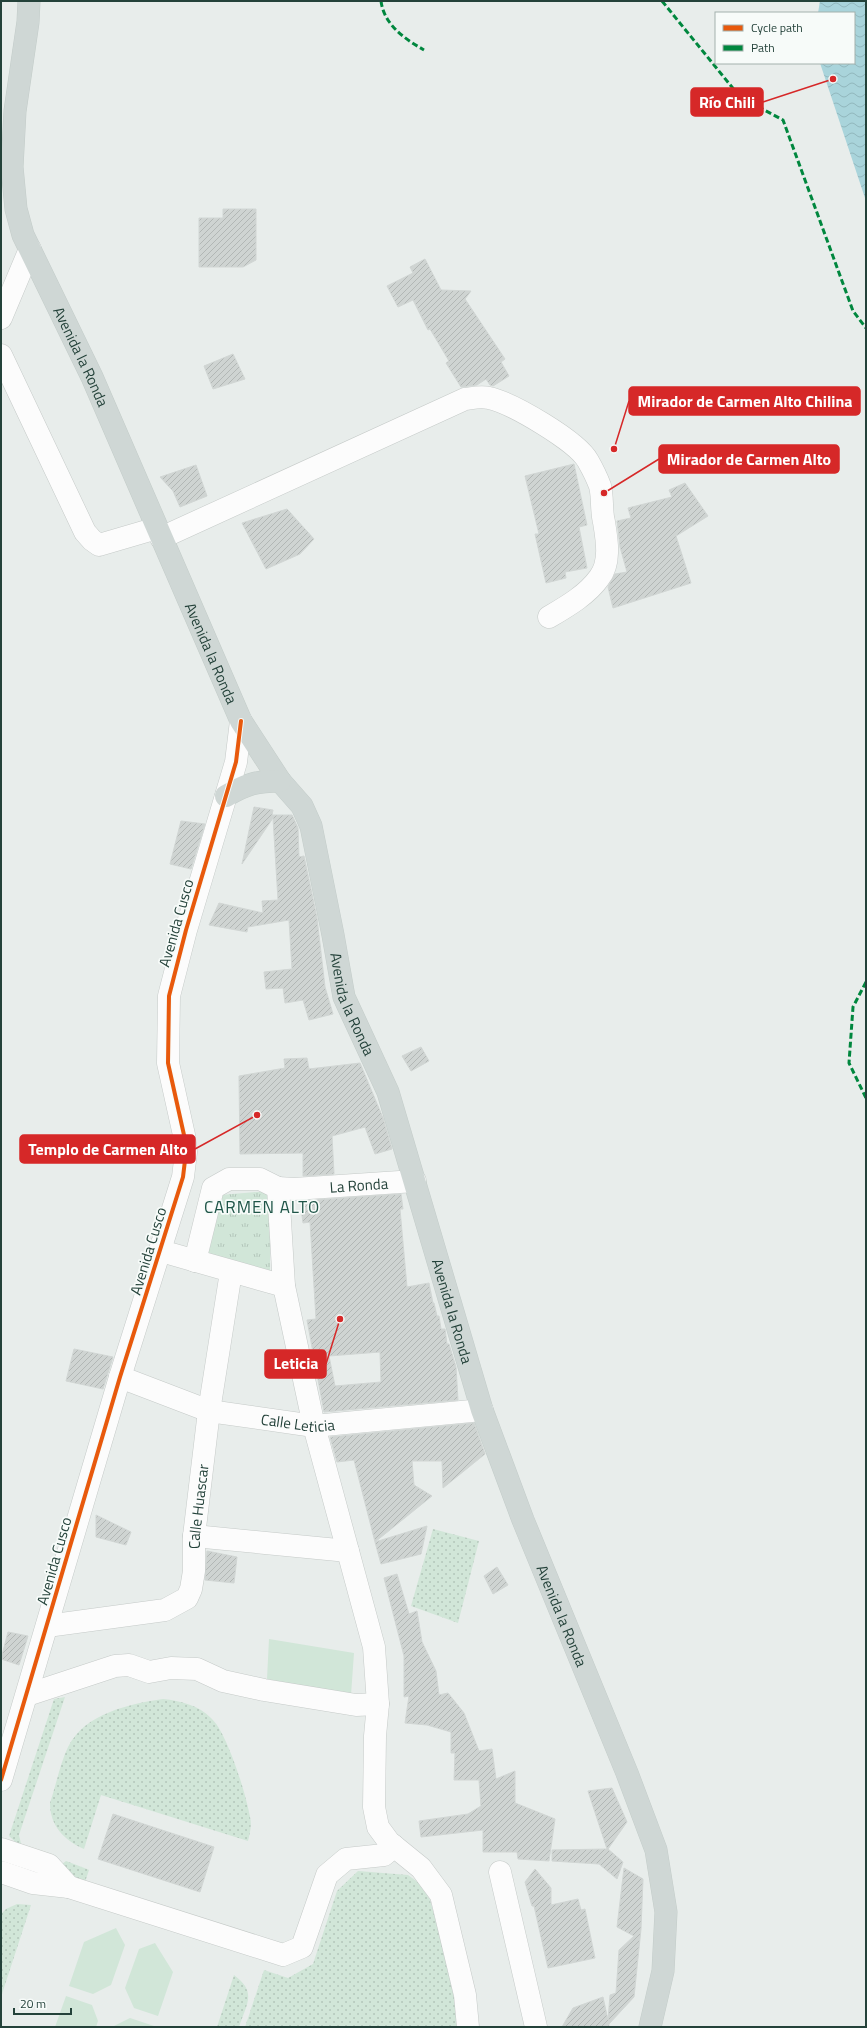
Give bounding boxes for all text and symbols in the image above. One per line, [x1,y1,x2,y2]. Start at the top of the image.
legend [715,12,855,64]
text: Cycle path [751,18,803,37]
text: Path [751,38,775,57]
callout: Río Chili [691,88,763,116]
text: Río Chili [699,90,755,114]
street label: Avenida la Ronda [48,303,115,411]
callout: Mirador de Carmen Alto Chilina [629,387,860,415]
text: Mirador de Carmen Alto Chilina [638,389,852,413]
callout: Mirador de Carmen Alto [659,445,839,473]
text: Mirador de Carmen Alto [667,447,831,471]
street label: Avenida la Ronda [180,599,244,708]
street label: Avenida Cusco [152,876,200,970]
street label: Avenida la Ronda [325,951,381,1060]
callout: Templo de Carmen Alto [20,1135,195,1163]
text: Templo de Carmen Alto [28,1137,188,1161]
street label: La Ronda [329,1171,389,1198]
district label: CARMEN ALTO [204,1194,320,1220]
street label: Avenida Cusco [124,1204,172,1298]
street label: Avenida la Ronda [426,1256,479,1367]
callout: Leticia [265,1350,326,1378]
text: Leticia [273,1351,319,1375]
street label: Calle Leticia [260,1407,336,1437]
street label: Calle Huascar [183,1463,214,1549]
street label: Avenida Cusco [30,1514,78,1608]
street label: Avenida la Ronda [531,1561,594,1671]
scale bar [14,1990,71,2016]
text: 20 m [20,1994,46,2013]

